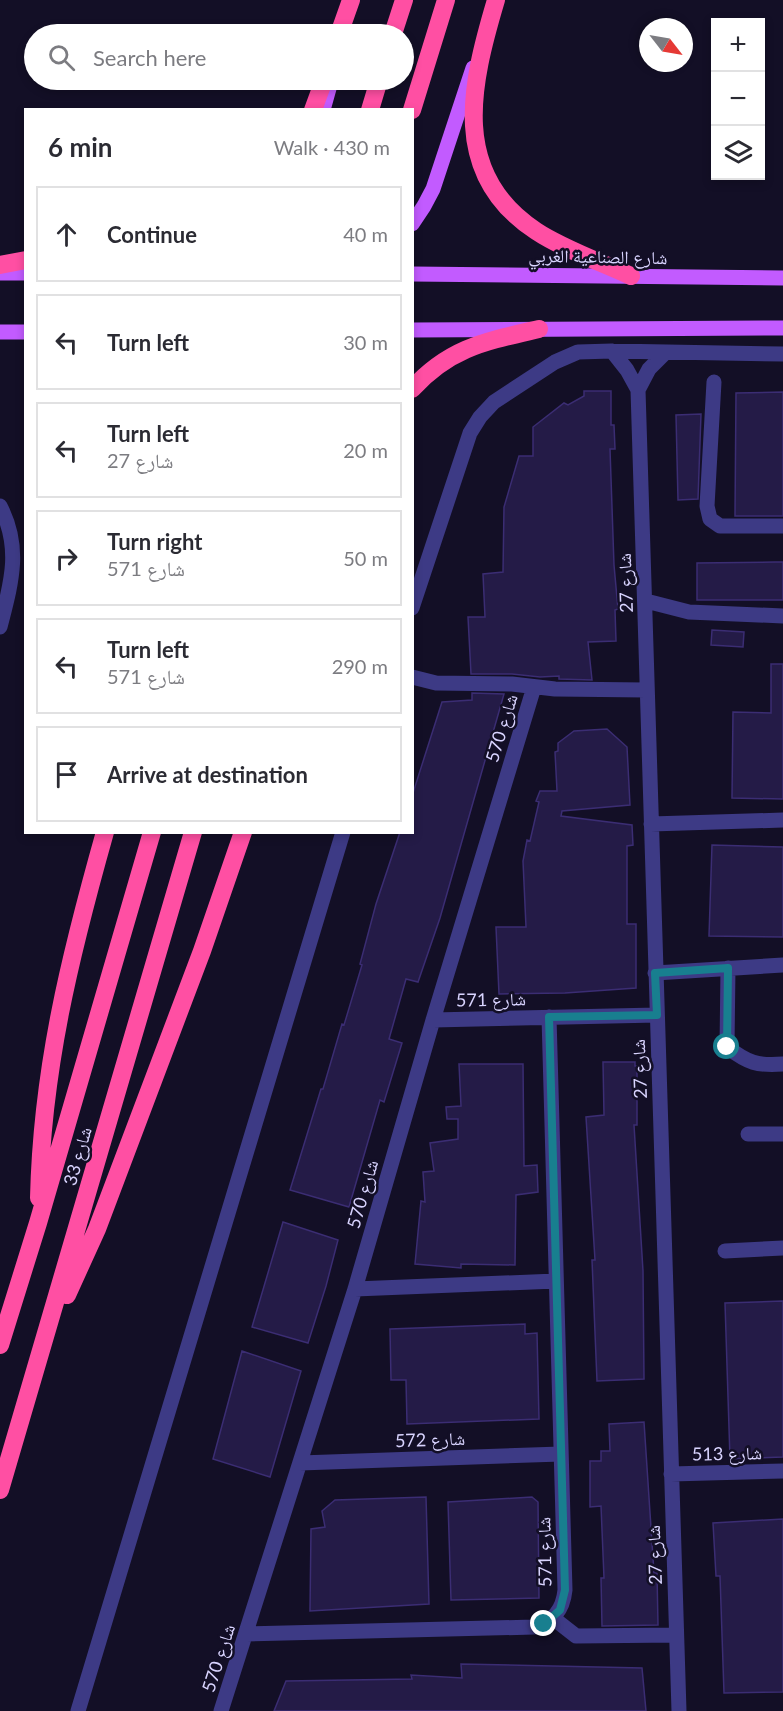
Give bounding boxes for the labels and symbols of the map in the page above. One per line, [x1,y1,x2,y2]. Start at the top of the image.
north arrow [639,18,693,72]
street label: شارع الصناعية الغربي [528,244,668,273]
street label: شارع 27 [613,553,638,613]
street label: شارع 570 [480,691,523,765]
street label: شارع 571 [456,987,526,1012]
route start [713,1033,739,1059]
street label: شارع 27 [627,1039,652,1099]
street label: شارع 33 [58,1124,97,1188]
street label: شارع 570 [342,1157,383,1231]
street label: شارع 572 [395,1427,465,1452]
street label: شارع 513 [692,1441,762,1466]
street label: شارع 571 [532,1517,557,1587]
street label: شارع 27 [642,1525,667,1585]
route end [530,1610,556,1636]
street label: شارع 570 [197,1621,240,1695]

